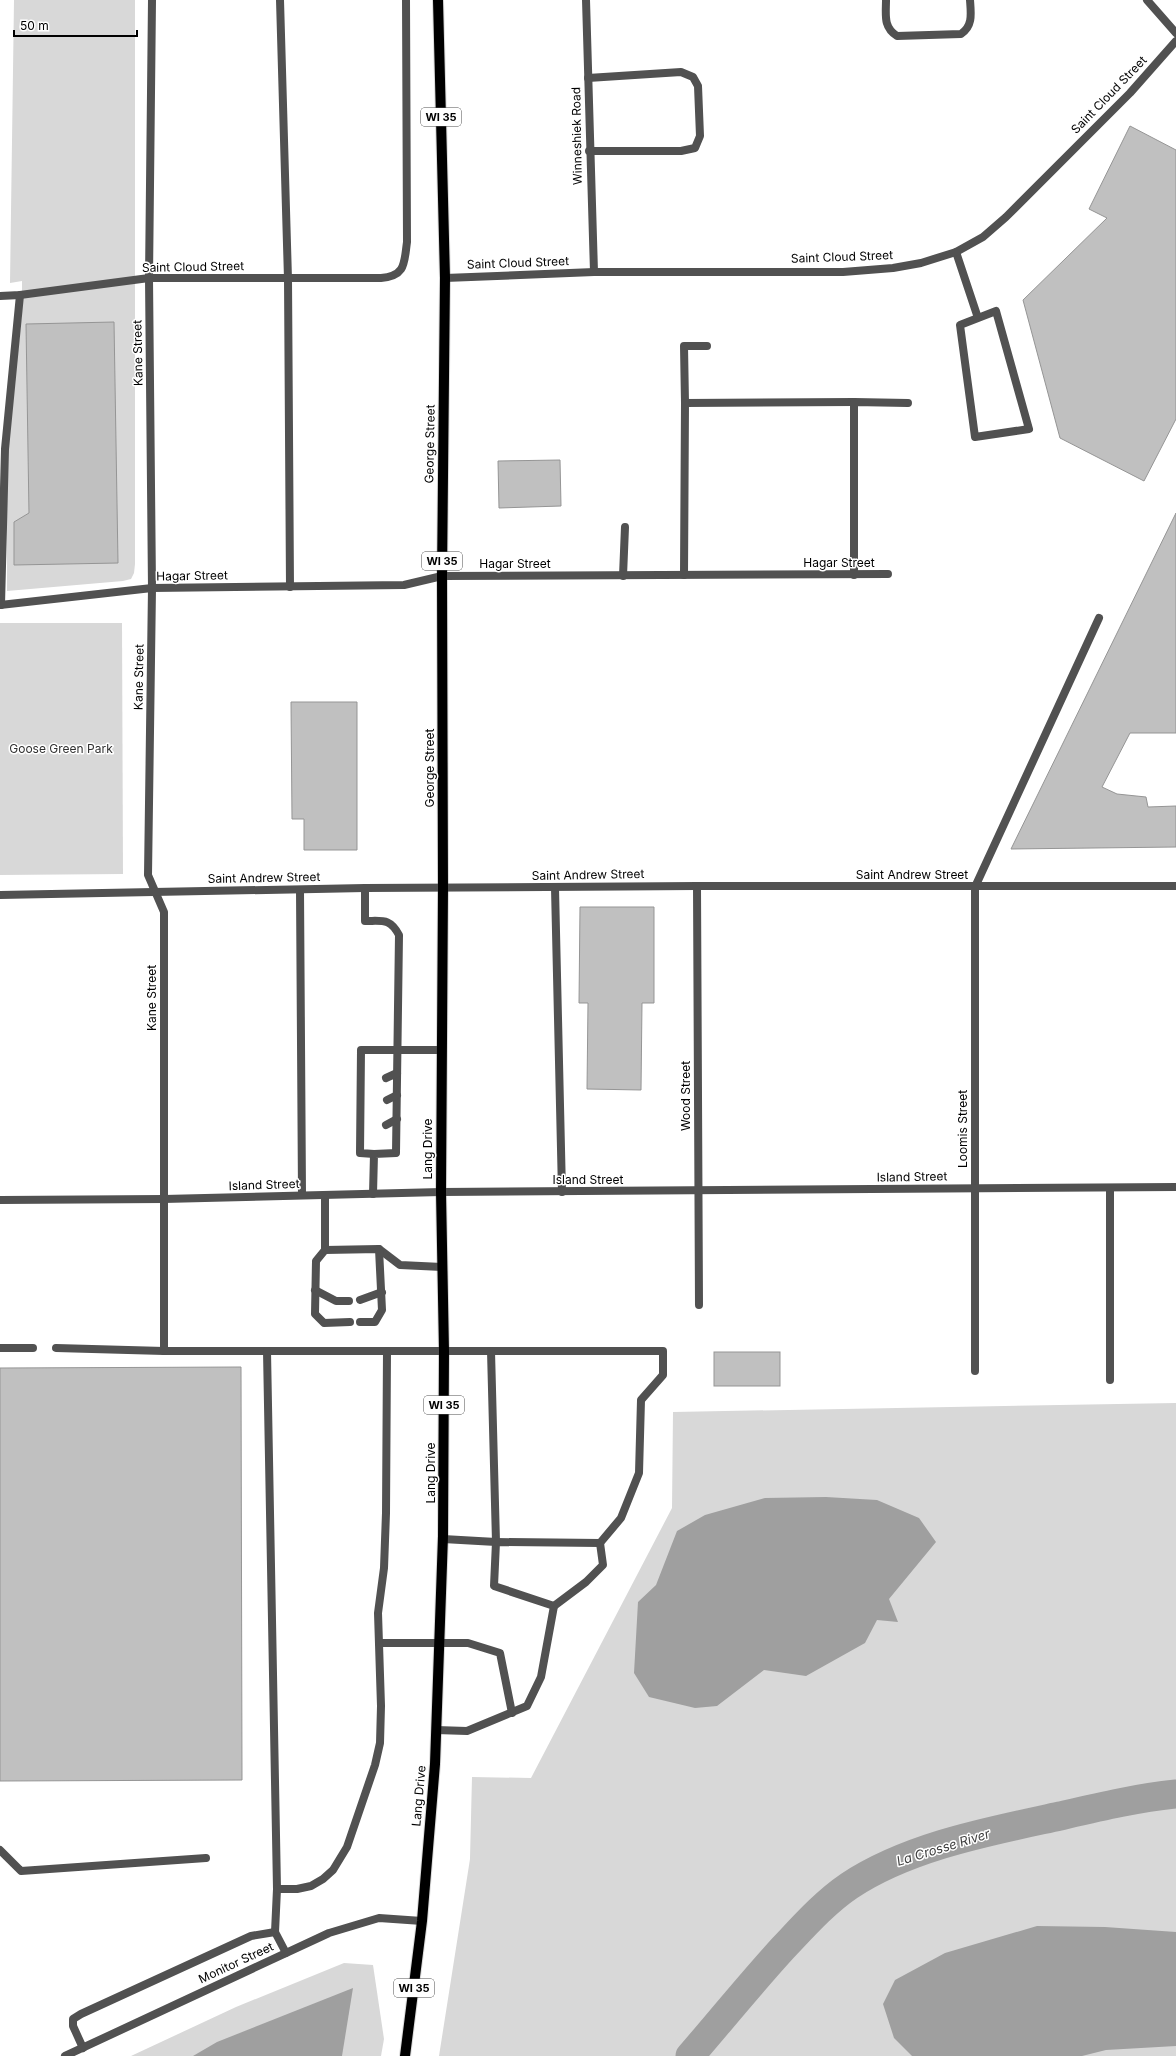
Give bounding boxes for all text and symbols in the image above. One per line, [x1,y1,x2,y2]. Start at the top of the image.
scale bar [14,12,137,38]
text: 50 m [20,18,49,33]
street label: Saint Cloud Street [1068,53,1150,137]
street label: Winneshiek Road [568,87,585,185]
road number: WI 35 [421,108,461,126]
street label: Saint Cloud Street [791,247,893,266]
street label: Saint Cloud Street [467,253,569,272]
street label: Saint Cloud Street [142,258,244,275]
street label: Kane Street [129,320,146,386]
street label: George Street [421,404,438,484]
road number: WI 35 [422,552,462,570]
street label: Hagar Street [803,555,875,570]
street label: Hagar Street [479,556,551,571]
street label: Hagar Street [156,567,228,584]
street label: Kane Street [130,644,147,710]
street label: George Street [422,728,437,808]
park label: Goose Green Park [9,741,113,756]
street label: Saint Andrew Street [532,866,644,883]
street label: Saint Andrew Street [856,867,968,882]
street label: Saint Andrew Street [208,869,320,886]
street label: Kane Street [144,965,159,1031]
street label: Wood Street [678,1061,693,1131]
street label: Loomis Street [955,1090,970,1168]
street label: Lang Drive [420,1118,435,1180]
street label: Island Street [876,1168,948,1185]
street label: Island Street [553,1172,624,1187]
street label: Island Street [228,1176,300,1193]
road number: WI 35 [424,1396,464,1414]
street label: Lang Drive [423,1442,438,1504]
street label: Lang Drive [408,1765,429,1827]
water label: La Crosse River [894,1825,993,1869]
street label: Monitor Street [196,1939,276,1986]
road number: WI 35 [394,1979,434,1997]

